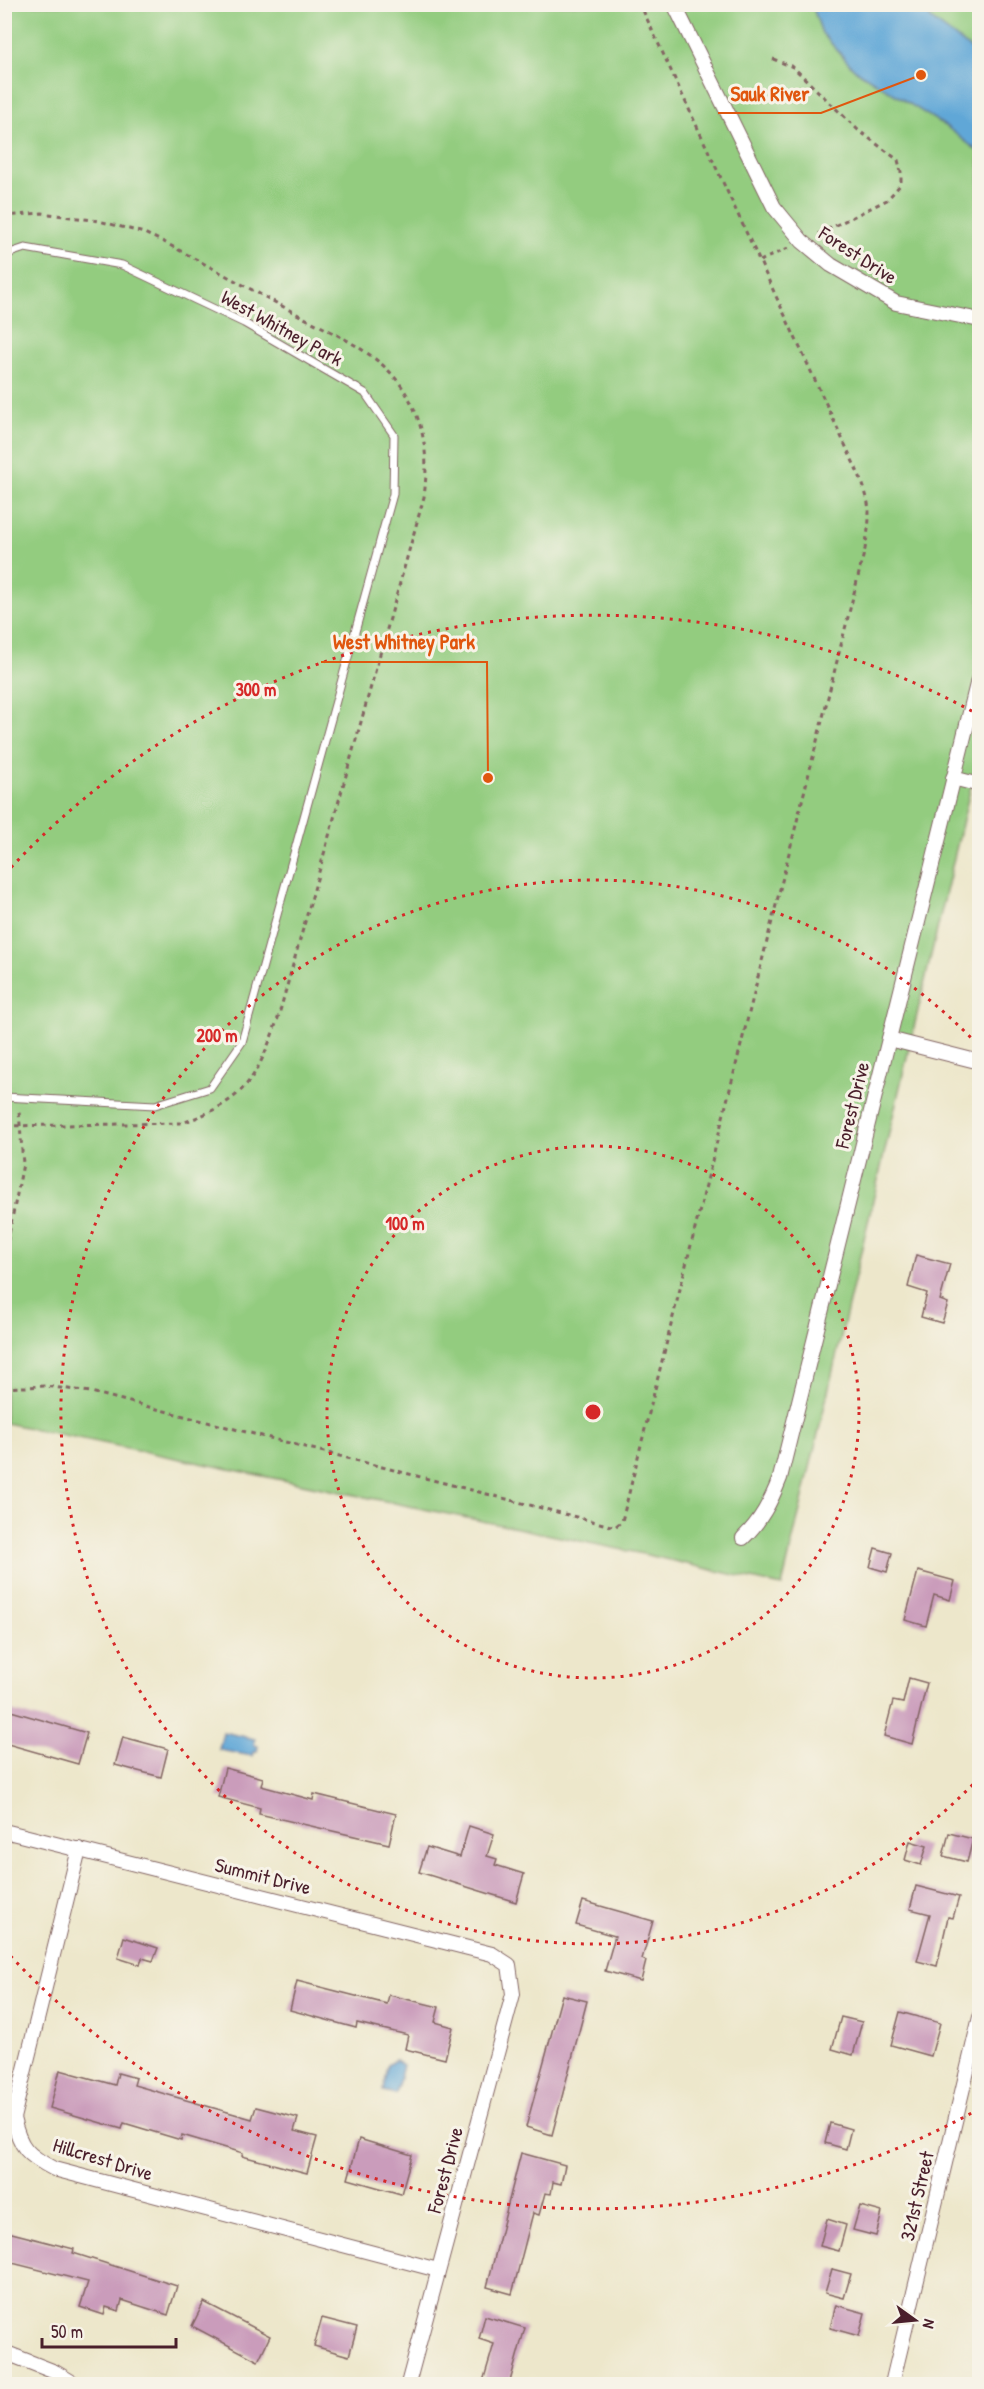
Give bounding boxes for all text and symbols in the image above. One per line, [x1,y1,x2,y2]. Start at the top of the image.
callout: Sauk River [718,74,821,113]
text: Sauk River [731,79,810,108]
street label: Forest Drive [813,219,903,290]
street label: West Whitney Park [217,283,348,372]
callout: West Whitney Park [321,623,487,662]
text: West Whitney Park [333,627,475,657]
text: 300 m [236,677,276,702]
text: 200 m [197,1023,237,1048]
street label: Forest Drive [828,1059,875,1152]
text: 100 m [385,1211,425,1236]
centre of rings [583,1402,603,1422]
street label: Summit Drive [212,1851,314,1900]
street label: Forest Drive [420,2124,469,2217]
street label: Hillcrest Drive [50,2131,156,2186]
street label: 321st Street [893,2147,940,2243]
north arrow [885,2290,945,2350]
scale bar [42,2311,176,2349]
text: N [918,2317,941,2331]
text: 50 m [51,2319,83,2344]

